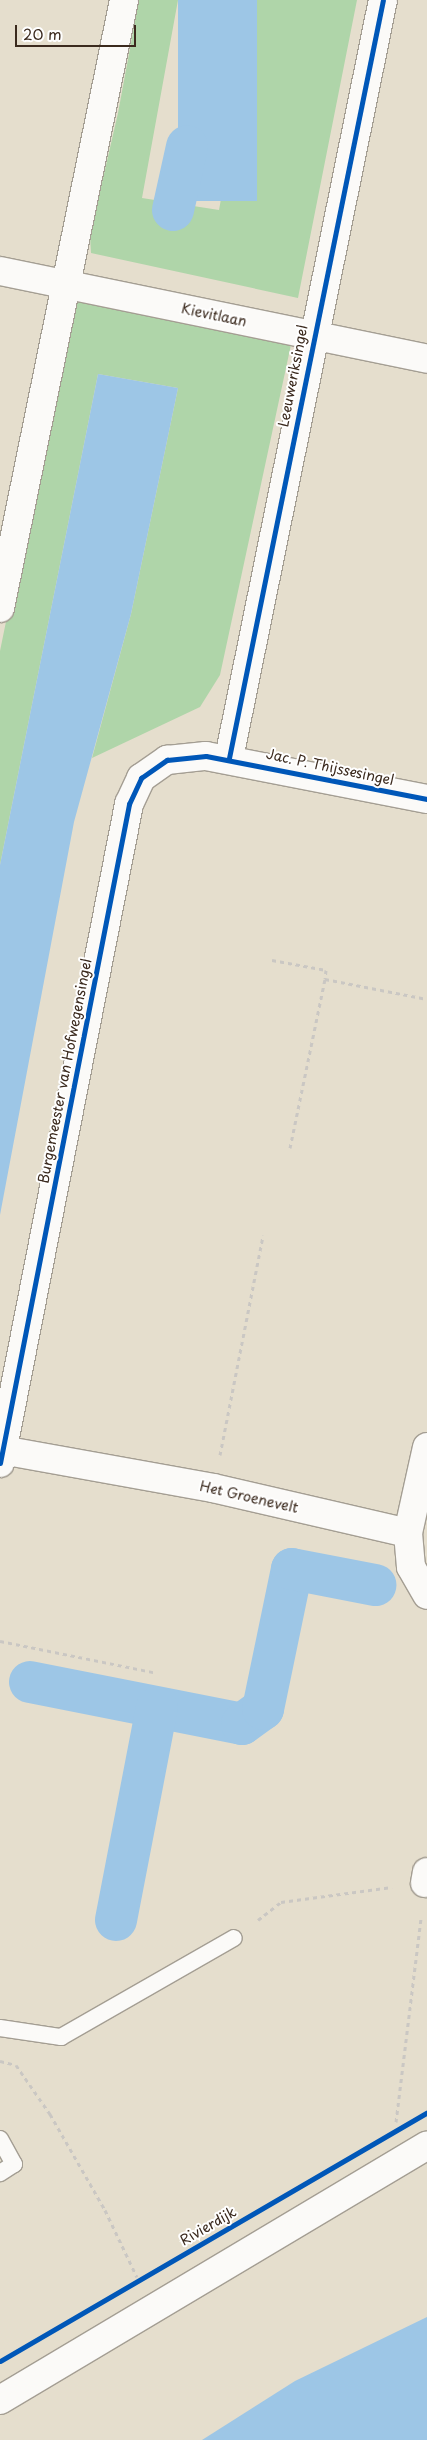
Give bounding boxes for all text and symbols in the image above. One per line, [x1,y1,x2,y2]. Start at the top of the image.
scale bar [18,15,139,47]
text: 20 m [23,22,62,45]
street label: Kievitlaan [180,300,248,330]
street label: Leeuweriksingel [275,324,311,428]
street label: Jac. P. Thijssesingel [264,745,396,789]
street label: Burgemeester van Hofwegensingel [35,957,95,1185]
street label: Het Groenevelt [198,1477,300,1517]
street label: Rivierdijk [177,2203,239,2249]

